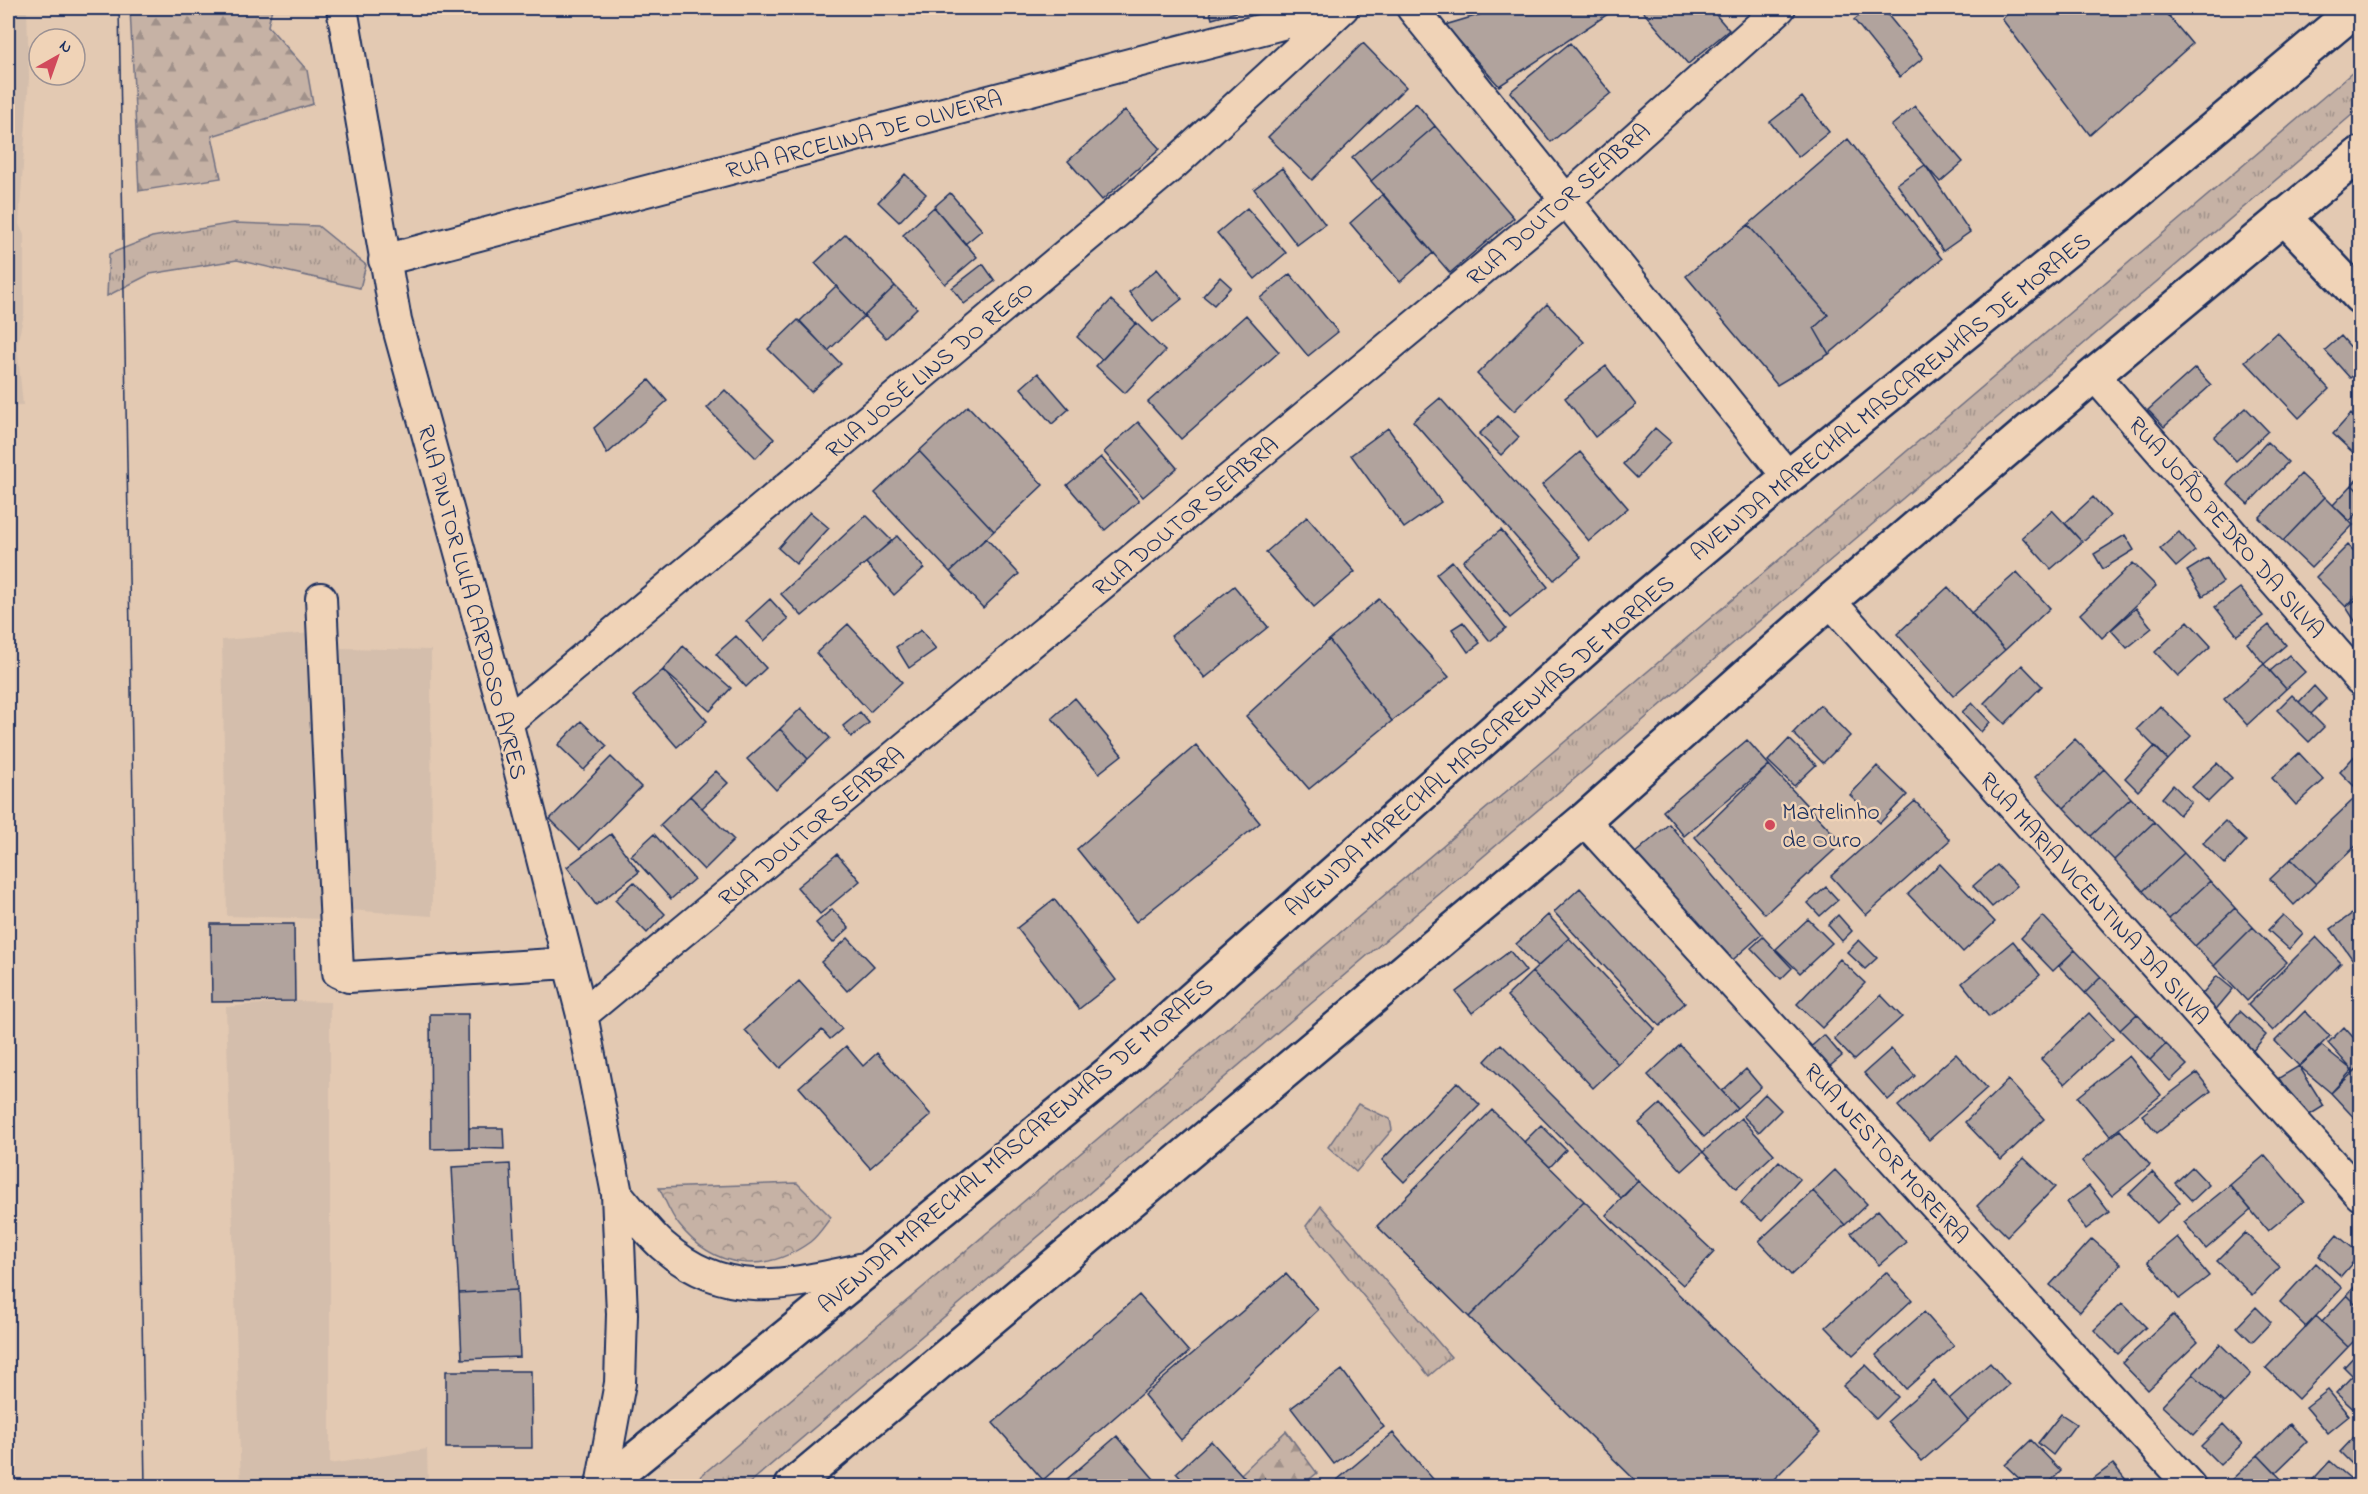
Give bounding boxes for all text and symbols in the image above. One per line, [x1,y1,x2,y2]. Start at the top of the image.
north arrow [27,27,87,87]
text: N [54,34,77,60]
street label: RUA ARCELINA DE OLIVEIRA [723,83,1007,190]
street label: RUA DOUTOR SEABRA [1460,116,1659,296]
street label: AVENIDA MARECHAL MASCARENHAS DE MORAES [1684,225,2099,571]
street label: RUA JOSÉ LINS DO REGO [819,273,1042,469]
street label: RUA JOÃO PEDRO DA SILVA [2118,410,2332,648]
street label: RUA PINTOR LULA CARDOSO AYRES [406,422,535,784]
street label: RUA DOUTOR SEABRA [1086,429,1288,607]
street label: AVENIDA MARECHAL MASCARENHAS DE MORAES [1278,567,1683,926]
street label: RUA DOUTOR SEABRA [712,739,914,917]
street label: RUA MARIA VICENTINA DA SILVA [1970,765,2217,1034]
place label: Martelinho de Ouro [1782,796,1880,859]
marker: Martelinho de Ouro [1763,818,1777,832]
street label: AVENIDA MARECHAL MASCARENHAS DE MORAES [811,971,1222,1323]
street label: RUA NESTOR MOREIRA [1794,1056,1976,1253]

